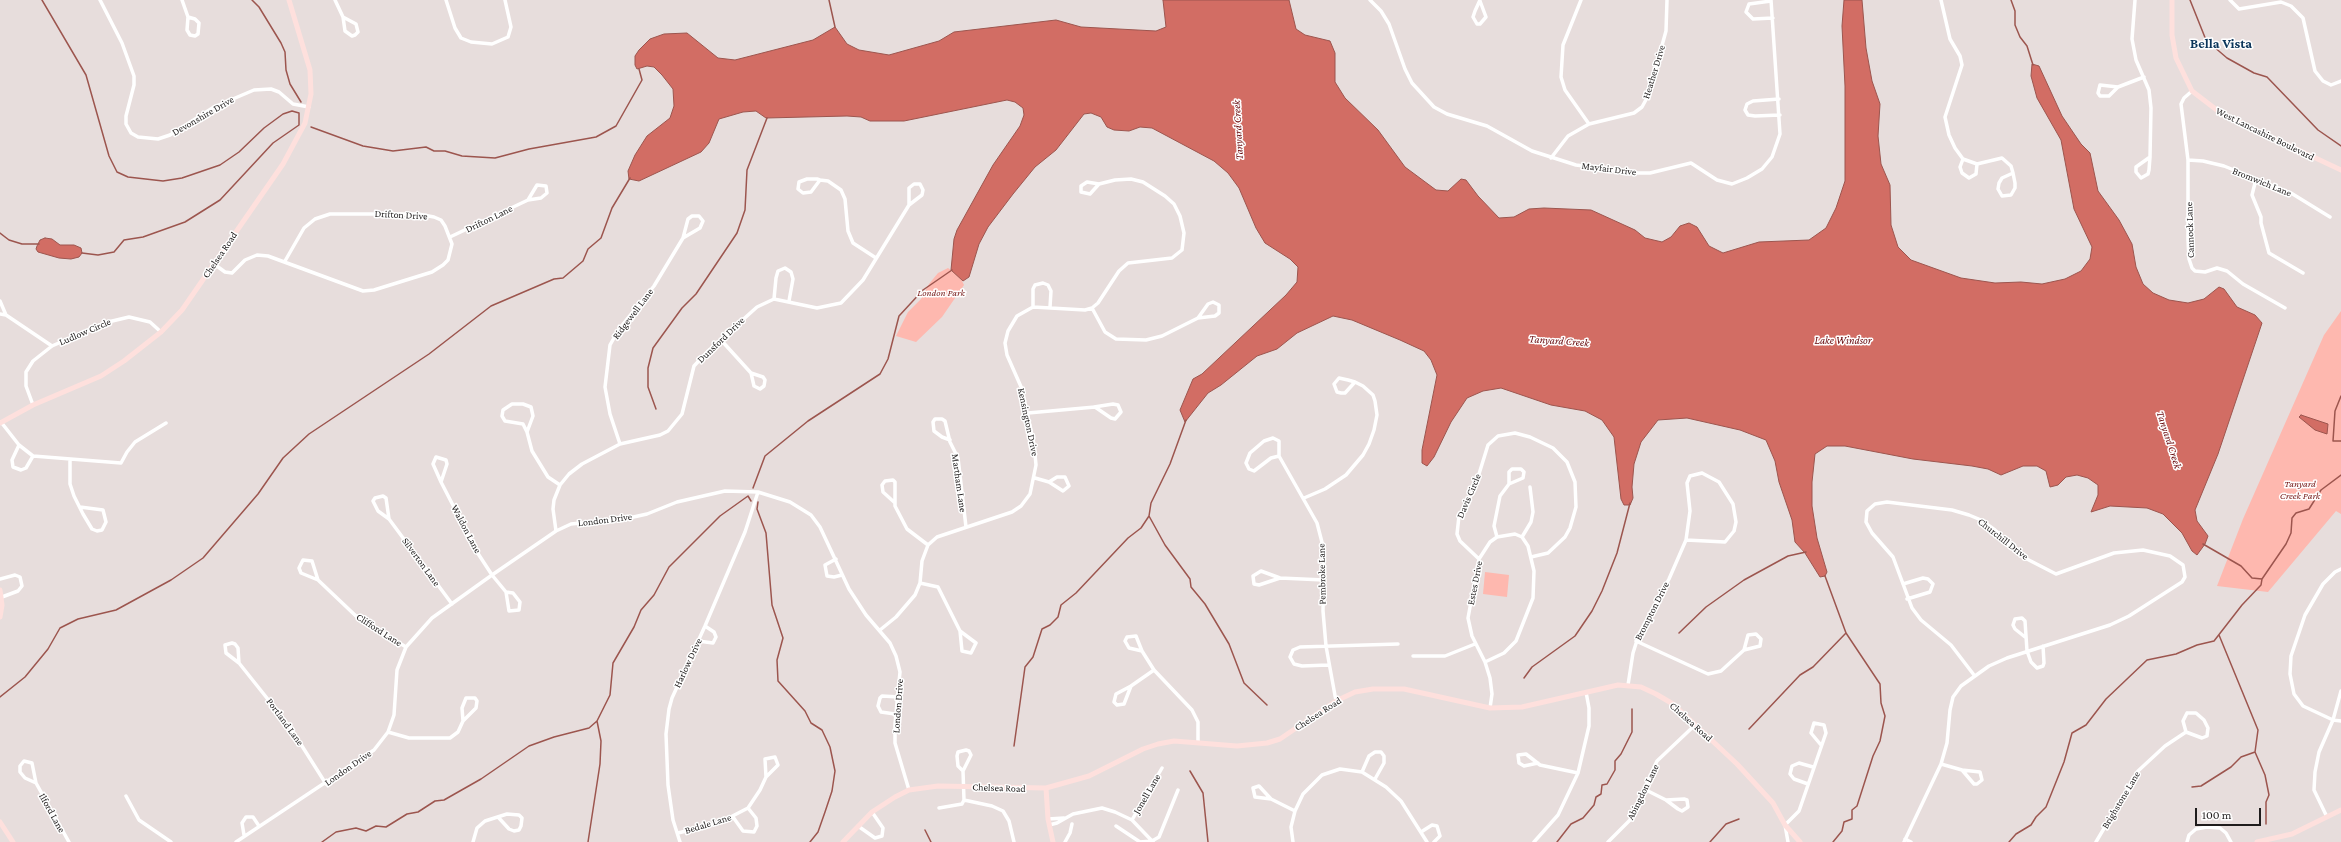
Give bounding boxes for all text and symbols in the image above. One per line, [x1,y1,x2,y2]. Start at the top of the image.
district label: Bella Vista [2190,36,2252,52]
street label: Heather Drive [1640,44,1668,100]
street label: Devonshire Drive [170,94,236,138]
water label: Tanyard Creek [1230,100,1246,160]
street label: West Lancashire Boulevard [2214,105,2316,163]
street label: Mayfair Drive [1581,160,1637,178]
street label: Bromwich Lane [2231,165,2293,199]
street label: Cannock Lane [2183,202,2197,258]
street label: Drifton Lane [464,203,514,235]
street label: Drifton Drive [374,208,428,222]
street label: Chelsea Road [200,230,240,280]
street label: Ridgewell Lane [610,286,656,342]
park label: London Park [917,287,965,299]
street label: Dunsford Drive [695,314,747,366]
street label: Ludlow Circle [57,316,113,348]
water label: Tanyard Creek [1529,332,1589,350]
water label: Lake Windsor [1814,334,1872,348]
street label: Kensington Drive [1015,387,1041,457]
water label: Tanyard Creek [2153,409,2185,471]
street label: Martham Lane [949,453,969,513]
street label: Davis Circle [1454,472,1484,520]
park label: Tanyard Creek Park [2280,478,2320,502]
street label: Waldon Lane [448,503,484,555]
street label: London Drive [577,511,633,529]
street label: Churchill Drive [1975,516,2031,562]
street label: Silverton Lane [399,535,443,589]
street label: Pembroke Lane [1315,543,1329,605]
street label: Estes Drive [1465,560,1485,606]
street label: Brompton Drive [1632,580,1672,642]
street label: Clifford Lane [354,611,404,649]
street label: Harlow Drive [671,636,705,690]
street label: London Drive [890,678,906,734]
street label: Chelsea Road [1292,694,1344,734]
street label: Portland Lane [264,696,306,748]
street label: Chelsea Road [1667,700,1715,744]
street label: London Drive [322,747,374,789]
street label: Abingdon Lane [1624,762,1662,822]
street label: Brighstone Lane [2099,769,2143,831]
street label: Jonell Lane [1131,772,1163,816]
street label: Chelsea Road [972,781,1026,795]
street label: Ilford Lane [36,791,68,835]
scale bar [2197,800,2263,826]
text: 100 m [2202,808,2231,822]
street label: Bedale Lane [683,811,733,837]

